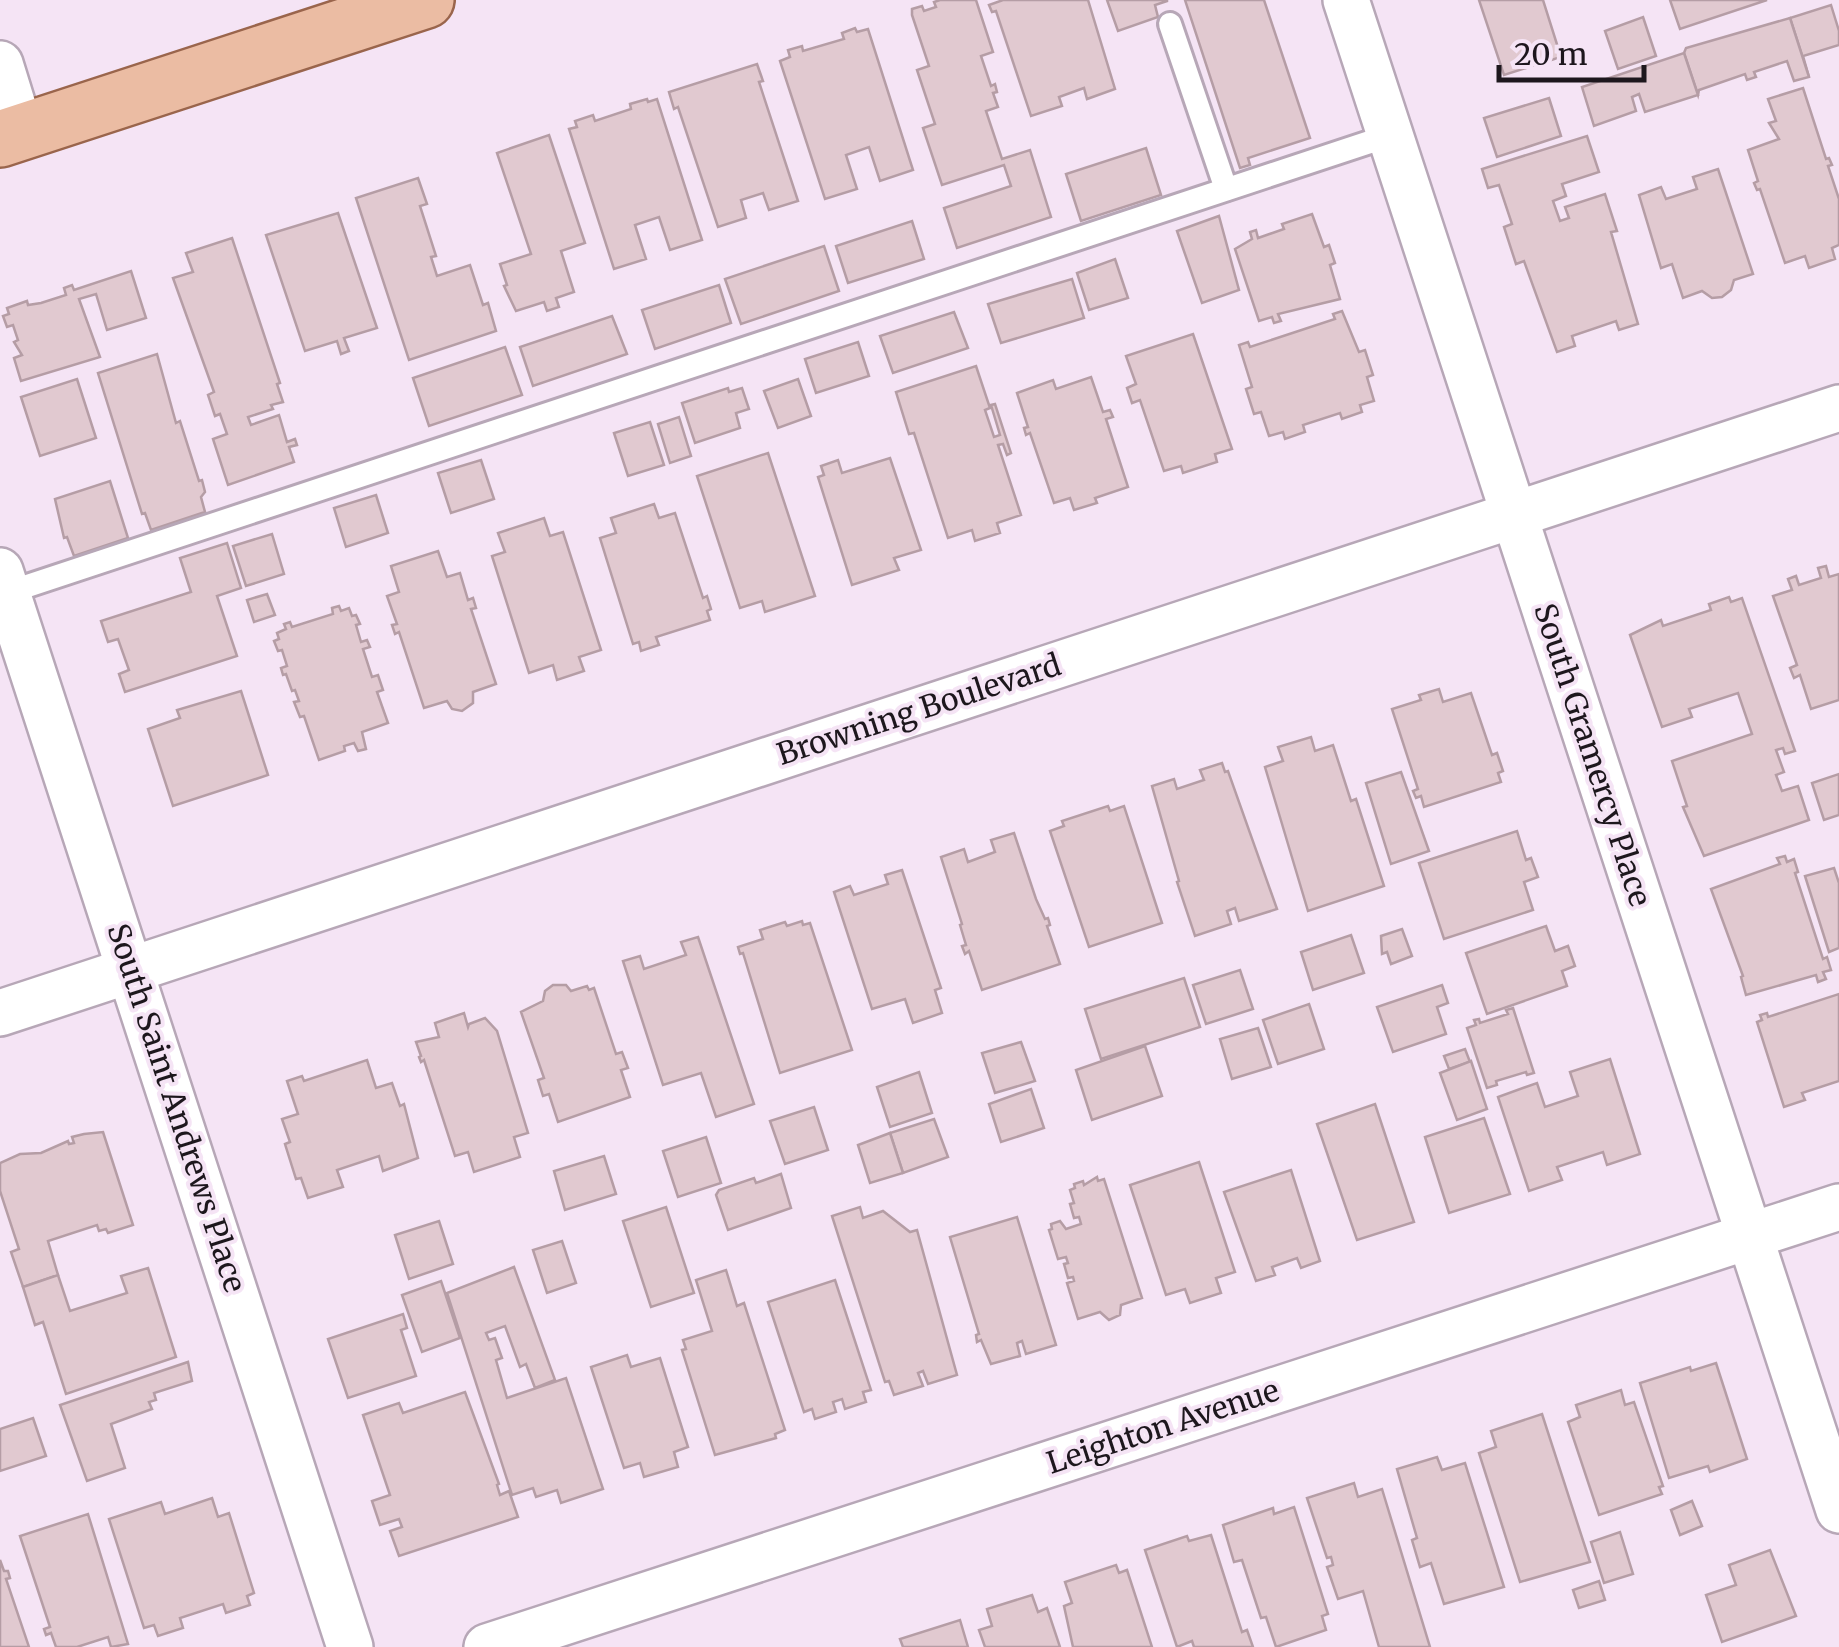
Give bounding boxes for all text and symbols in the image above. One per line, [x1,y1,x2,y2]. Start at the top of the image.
scale bar [1499,20,1644,82]
text: 20 m [1514,35,1588,73]
street label: South Gramercy Place [1526,599,1660,911]
street label: Browning Boulevard [772,645,1065,773]
street label: South Saint Andrews Place [99,919,255,1297]
street label: Leighton Avenue [1042,1371,1284,1481]

